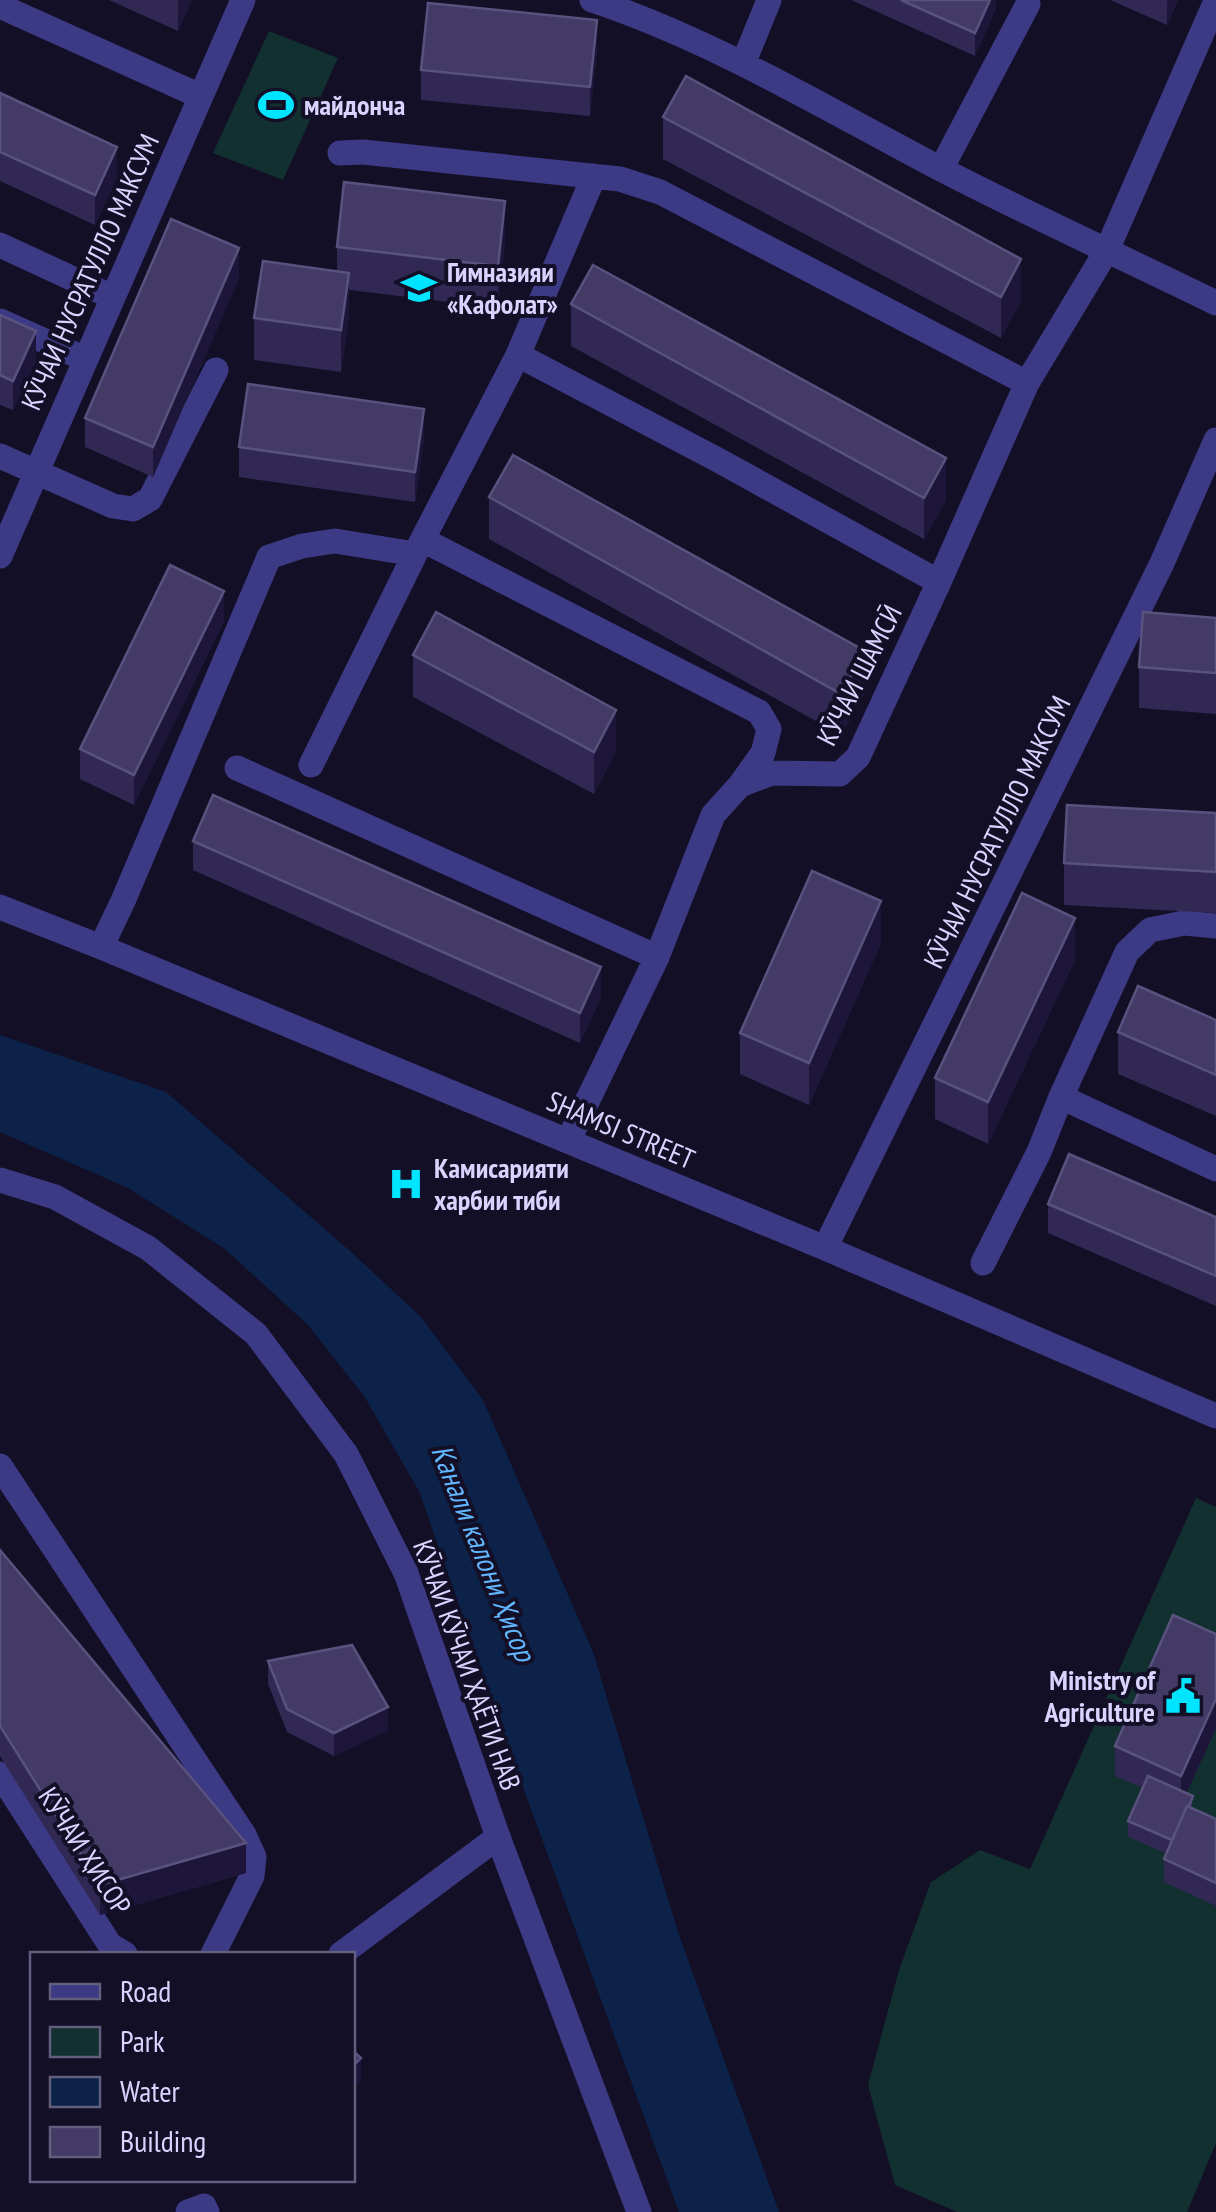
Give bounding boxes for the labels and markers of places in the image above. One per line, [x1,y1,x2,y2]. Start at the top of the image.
sports icon: майдонча [257,86,295,124]
place label: майдонча [304,86,405,123]
place label: Гимназияи «Кафолат» [447,253,558,322]
school or university icon: Гимназияи «Кафолат» [400,269,438,307]
place label: Камисарияти харбии тиби [434,1149,569,1218]
hospital icon: Камисарияти харбии тиби [387,1165,425,1203]
place label: Ministry of Agriculture [1044,1661,1157,1730]
public building icon: Ministry of Agriculture [1164,1677,1202,1715]

